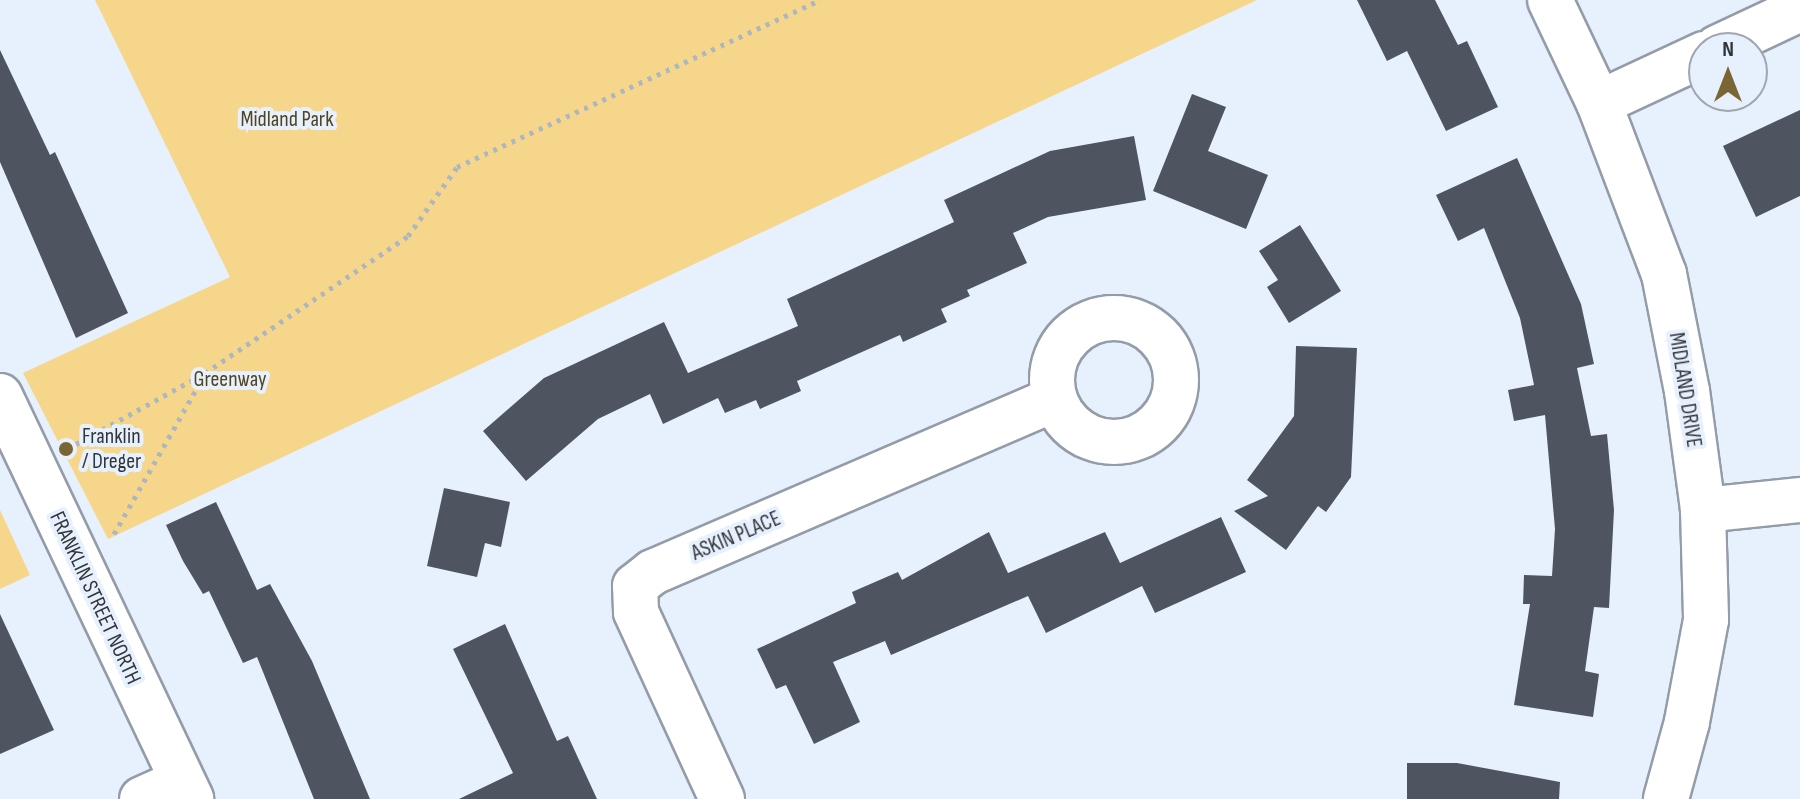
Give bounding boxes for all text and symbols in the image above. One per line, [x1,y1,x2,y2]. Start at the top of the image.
north arrow [1688,32,1768,112]
text: N [1722,36,1734,63]
park label: Midland Park [240,107,334,133]
street label: MIDLAND DRIVE [1663,331,1707,449]
park label: Greenway [194,367,266,393]
place label: Franklin / Dreger [82,423,141,474]
marker: Franklin / Dreger [57,440,75,458]
street label: ASKIN PLACE [687,505,785,567]
street label: FRANKLIN STREET NORTH [43,508,147,688]

